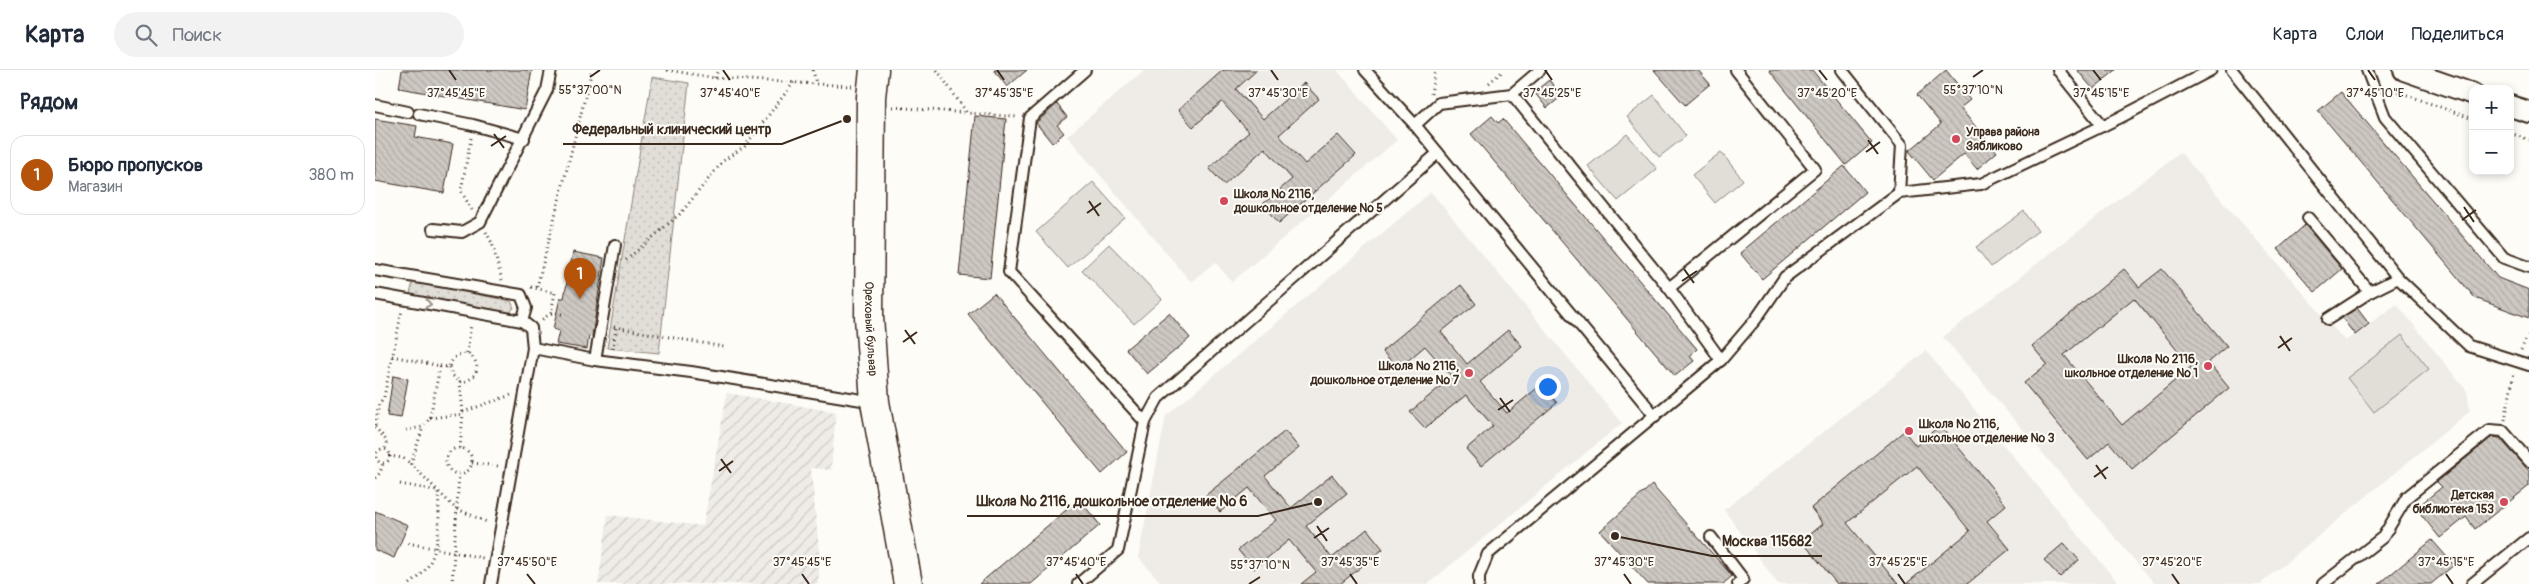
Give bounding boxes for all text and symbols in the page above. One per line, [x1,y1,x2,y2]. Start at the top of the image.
search box [114,12,464,57]
text: Карта [25,20,84,49]
icon: search [132,21,160,49]
text: Поиск [172,23,222,47]
text: Карта [2273,23,2317,46]
text: Слои [2345,23,2383,46]
text: Поделиться [2411,23,2504,46]
text: 55°37'00"N [558,83,622,98]
text: 55°37'10"N [1943,83,2003,98]
map controls [2469,85,2514,175]
button: + [2469,85,2514,130]
text: 37°45'45"E [427,86,485,101]
text: 37°45'40"E [700,86,760,101]
text: 37°45'35"E [975,86,1033,101]
text: 37°45'30"E [1248,86,1308,101]
text: 37°45'25"E [1523,86,1581,101]
text: 37°45'20"E [1797,86,1857,101]
text: 37°45'15"E [2073,86,2129,101]
text: 37°45'10"E [2346,86,2404,101]
text: Рядом [20,89,78,116]
callout: Федеральный клинический центр [563,115,782,144]
text: Федеральный клинический центр [572,121,772,138]
place label: Управа района Зябликово [1966,125,2040,154]
button: − [2469,130,2514,175]
marker: Управа района Зябликово [1950,133,1962,145]
text: Бюро пропусков [68,153,203,177]
text: 1 [34,165,40,185]
text: 380 m [308,165,354,185]
text: Магазин [68,177,123,197]
place label: Школа № 2116, дошкольное отделение № 5 [1233,187,1383,216]
marker: Школа № 2116, дошкольное отделение № 5 [1218,195,1230,207]
pin: 1 [564,258,596,299]
street label: Ореховый бульвар [861,281,881,377]
one-way arrow [424,298,433,308]
place label: Школа № 2116, школьное отделение № 1 [2065,352,2198,381]
place label: Школа № 2116, дошкольное отделение № 7 [1309,359,1460,388]
marker: Школа № 2116, школьное отделение № 1 [2202,360,2214,372]
marker: Школа № 2116, дошкольное отделение № 7 [1463,367,1475,379]
your location [1535,374,1561,400]
place label: Школа № 2116, школьное отделение № 3 [1918,417,2055,446]
marker: Школа № 2116, школьное отделение № 3 [1903,425,1915,437]
callout: Школа № 2116, дошкольное отделение № 6 [967,487,1258,516]
place label: Детская библиотека 153 [2413,488,2494,517]
text: Школа № 2116, дошкольное отделение № 6 [976,493,1247,510]
marker: Детская библиотека 153 [2498,496,2510,508]
callout: Москва 115682 [1712,527,1822,556]
text: Москва 115682 [1722,533,1812,550]
text: 37°45'50"E [497,555,557,570]
text: 37°45'45"E [773,555,831,570]
text: 37°45'40"E [1046,555,1106,570]
text: 37°45'35"E [1321,555,1379,570]
text: 37°45'30"E [1594,555,1654,570]
text: 37°45'25"E [1869,555,1927,570]
text: 37°45'20"E [2142,555,2202,570]
text: 37°45'15"E [2418,555,2474,570]
text: 55°37'10"N [1230,558,1290,573]

